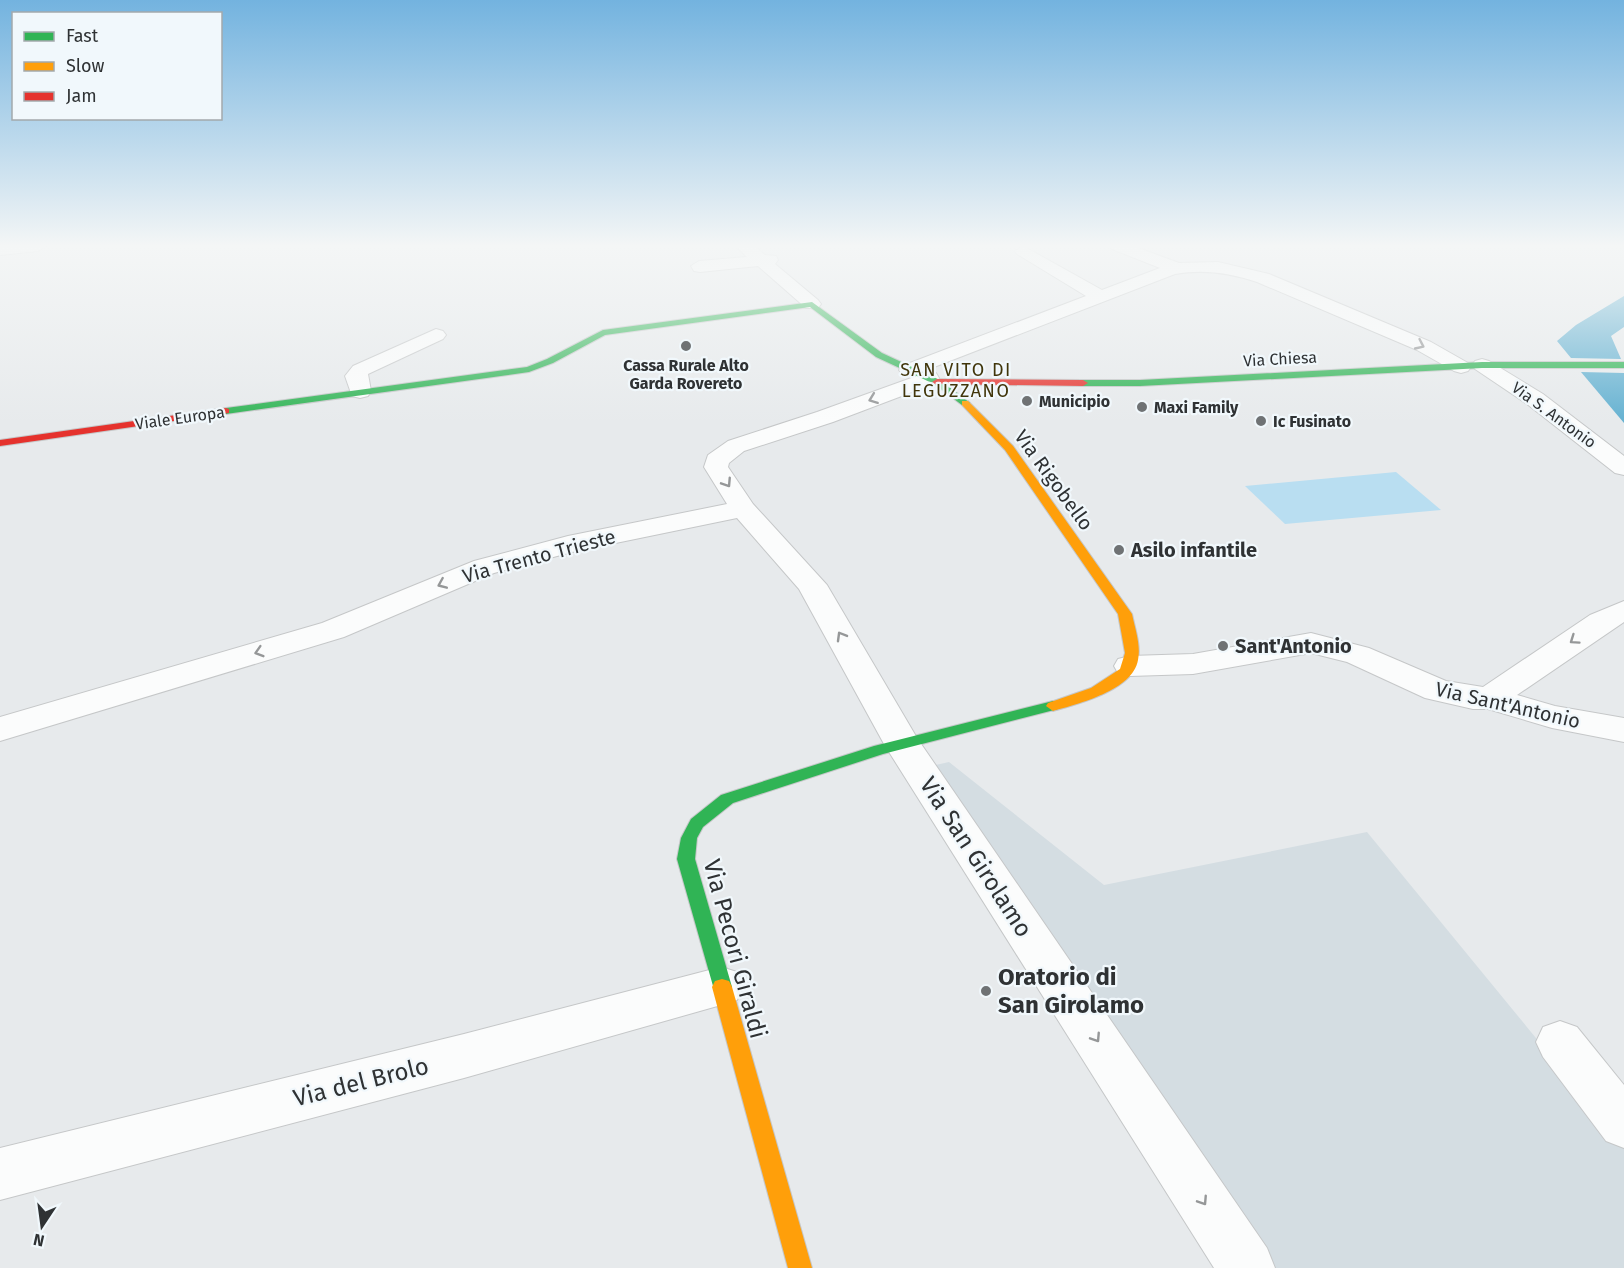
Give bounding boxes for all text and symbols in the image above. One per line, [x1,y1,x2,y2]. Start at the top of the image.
legend [12,12,222,120]
text: Fast [66,25,99,47]
text: Slow [66,55,105,77]
text: Jam [66,85,97,107]
one-way arrow [1413,338,1424,350]
marker: Cassa Rurale Alto Garda Rovereto [679,339,693,353]
street label: Via Chiesa [1243,348,1317,370]
place label: Cassa Rurale Alto Garda Rovereto [623,356,749,393]
district label: SAN VITO DI LEGUZZANO [900,359,1012,402]
street label: Via S. Antonio [1508,378,1600,452]
one-way arrow [868,391,879,404]
place label: Municipio [1039,392,1110,411]
marker: Municipio [1020,394,1034,408]
place label: Maxi Family [1154,398,1239,417]
marker: Maxi Family [1135,400,1149,414]
street label: Viale Europa [134,402,226,434]
place label: Ic Fusinato [1273,412,1351,431]
marker: Ic Fusinato [1254,414,1268,428]
street label: Via Rigobello [1009,425,1099,535]
one-way arrow [719,477,731,487]
street label: Via Trento Trieste [460,524,618,588]
place label: Asilo infantile [1130,538,1257,562]
marker: Asilo infantile [1112,543,1126,557]
one-way arrow [437,577,448,589]
one-way arrow [836,632,848,642]
one-way arrow [1570,633,1581,644]
place label: Sant'Antonio [1235,634,1352,658]
marker: Sant'Antonio [1216,639,1230,653]
one-way arrow [255,645,265,657]
street label: Via Sant'Antonio [1433,677,1583,733]
street label: Via San Girolamo [914,772,1038,942]
street label: Via Pecori Giraldi [698,856,772,1042]
place label: Oratorio di San Girolamo [998,963,1144,1019]
marker: Oratorio di San Girolamo [979,984,993,998]
one-way arrow [1089,1032,1100,1043]
street label: Via del Brolo [290,1052,432,1112]
one-way arrow [1196,1194,1207,1205]
north arrow [12,1196,72,1256]
text: N [31,1230,46,1251]

